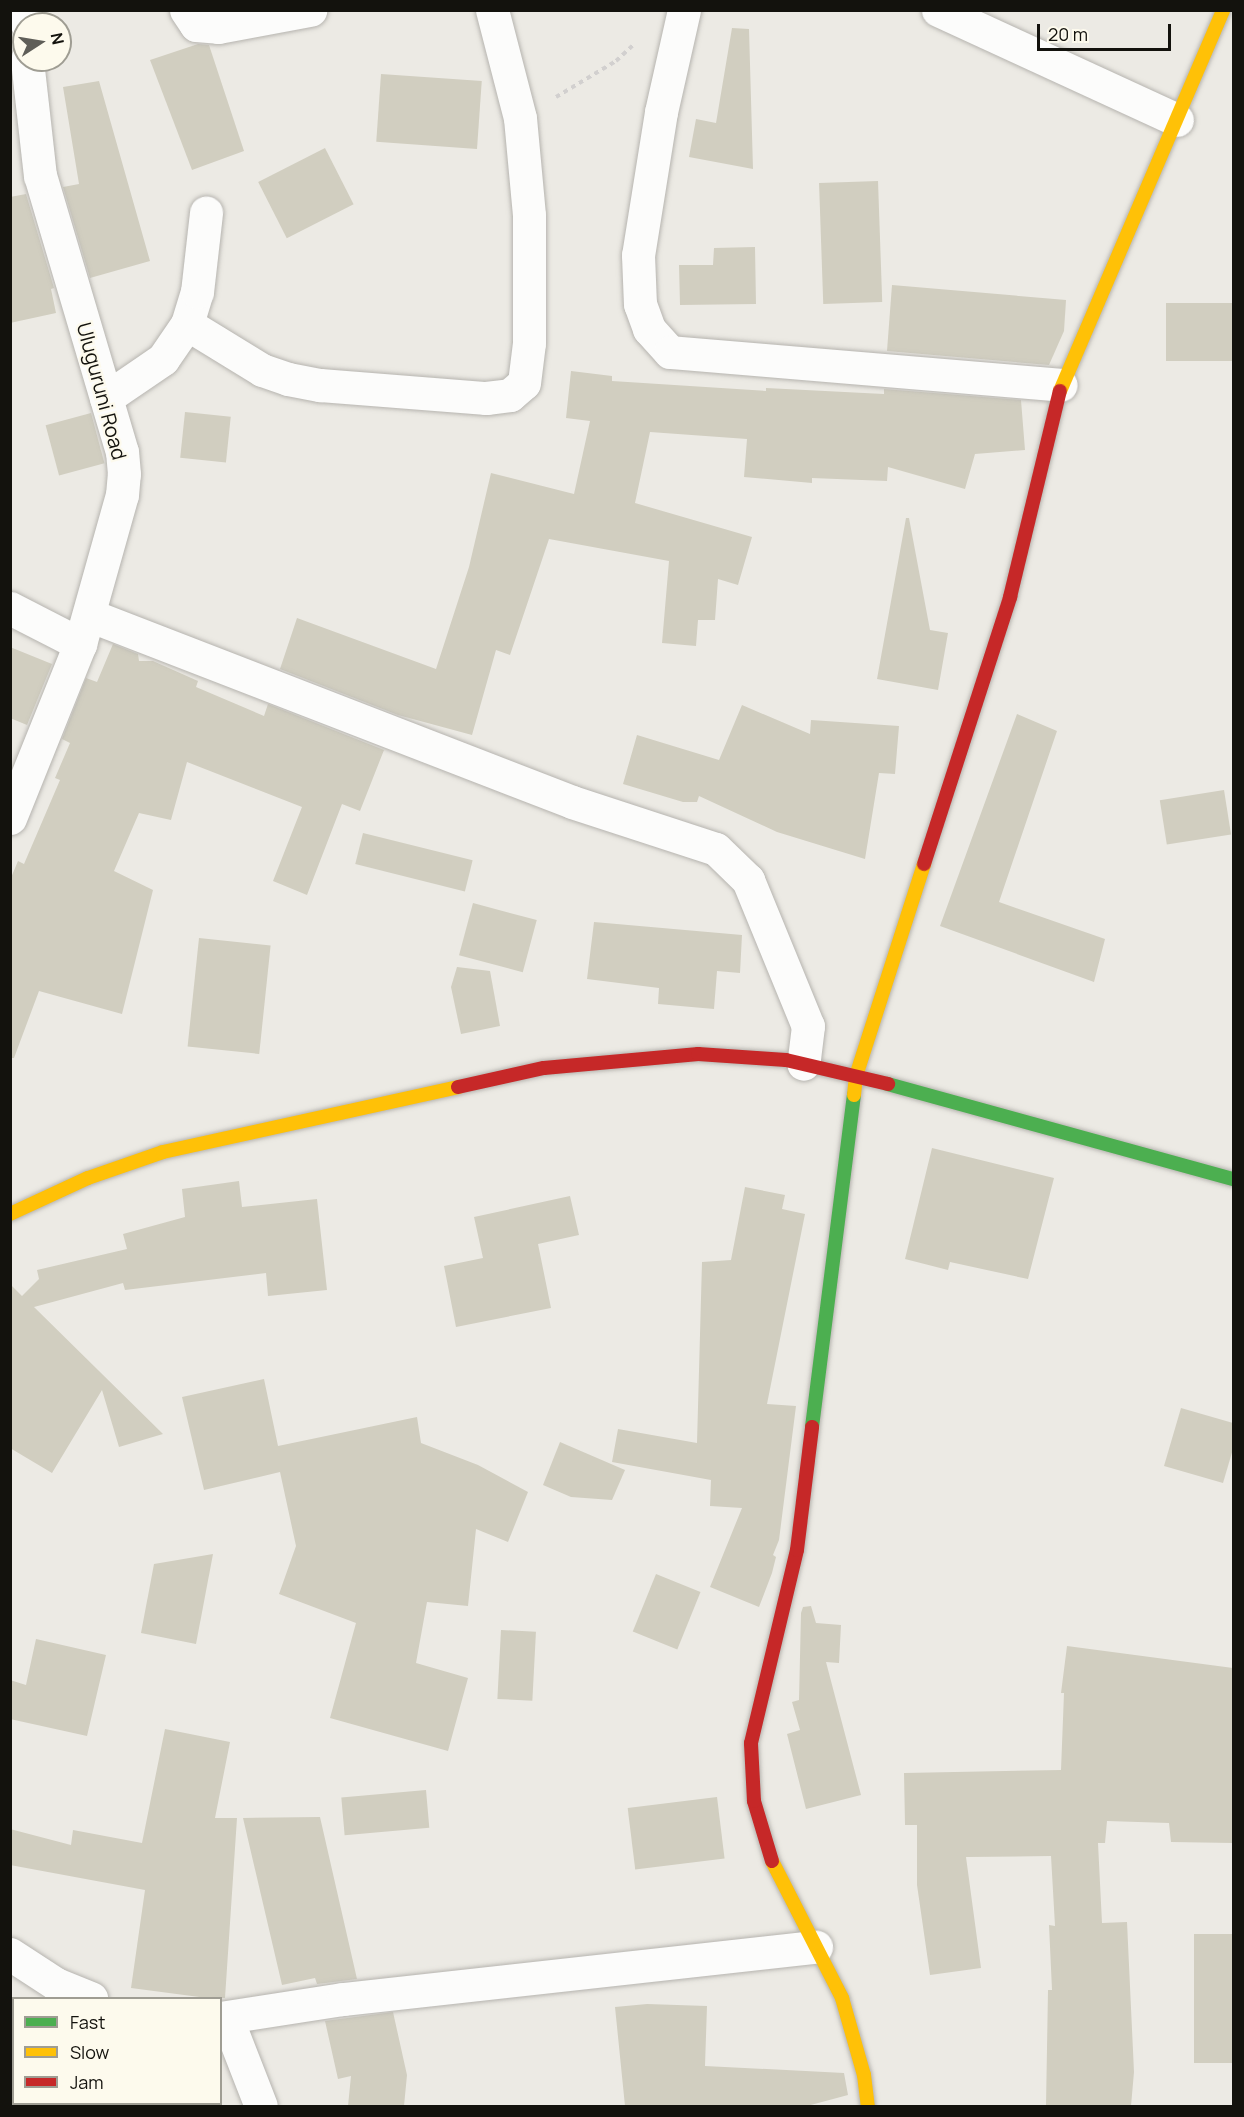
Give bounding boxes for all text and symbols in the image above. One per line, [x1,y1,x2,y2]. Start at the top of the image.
north arrow [12,12,72,72]
scale bar [1040,12,1174,50]
text: 20 m [1048,22,1088,46]
text: N [46,31,70,47]
street label: Uluguruni Road [72,320,132,462]
legend [12,1997,222,2105]
text: Fast [70,2010,105,2034]
text: Slow [70,2040,109,2064]
text: Jam [70,2070,104,2094]

